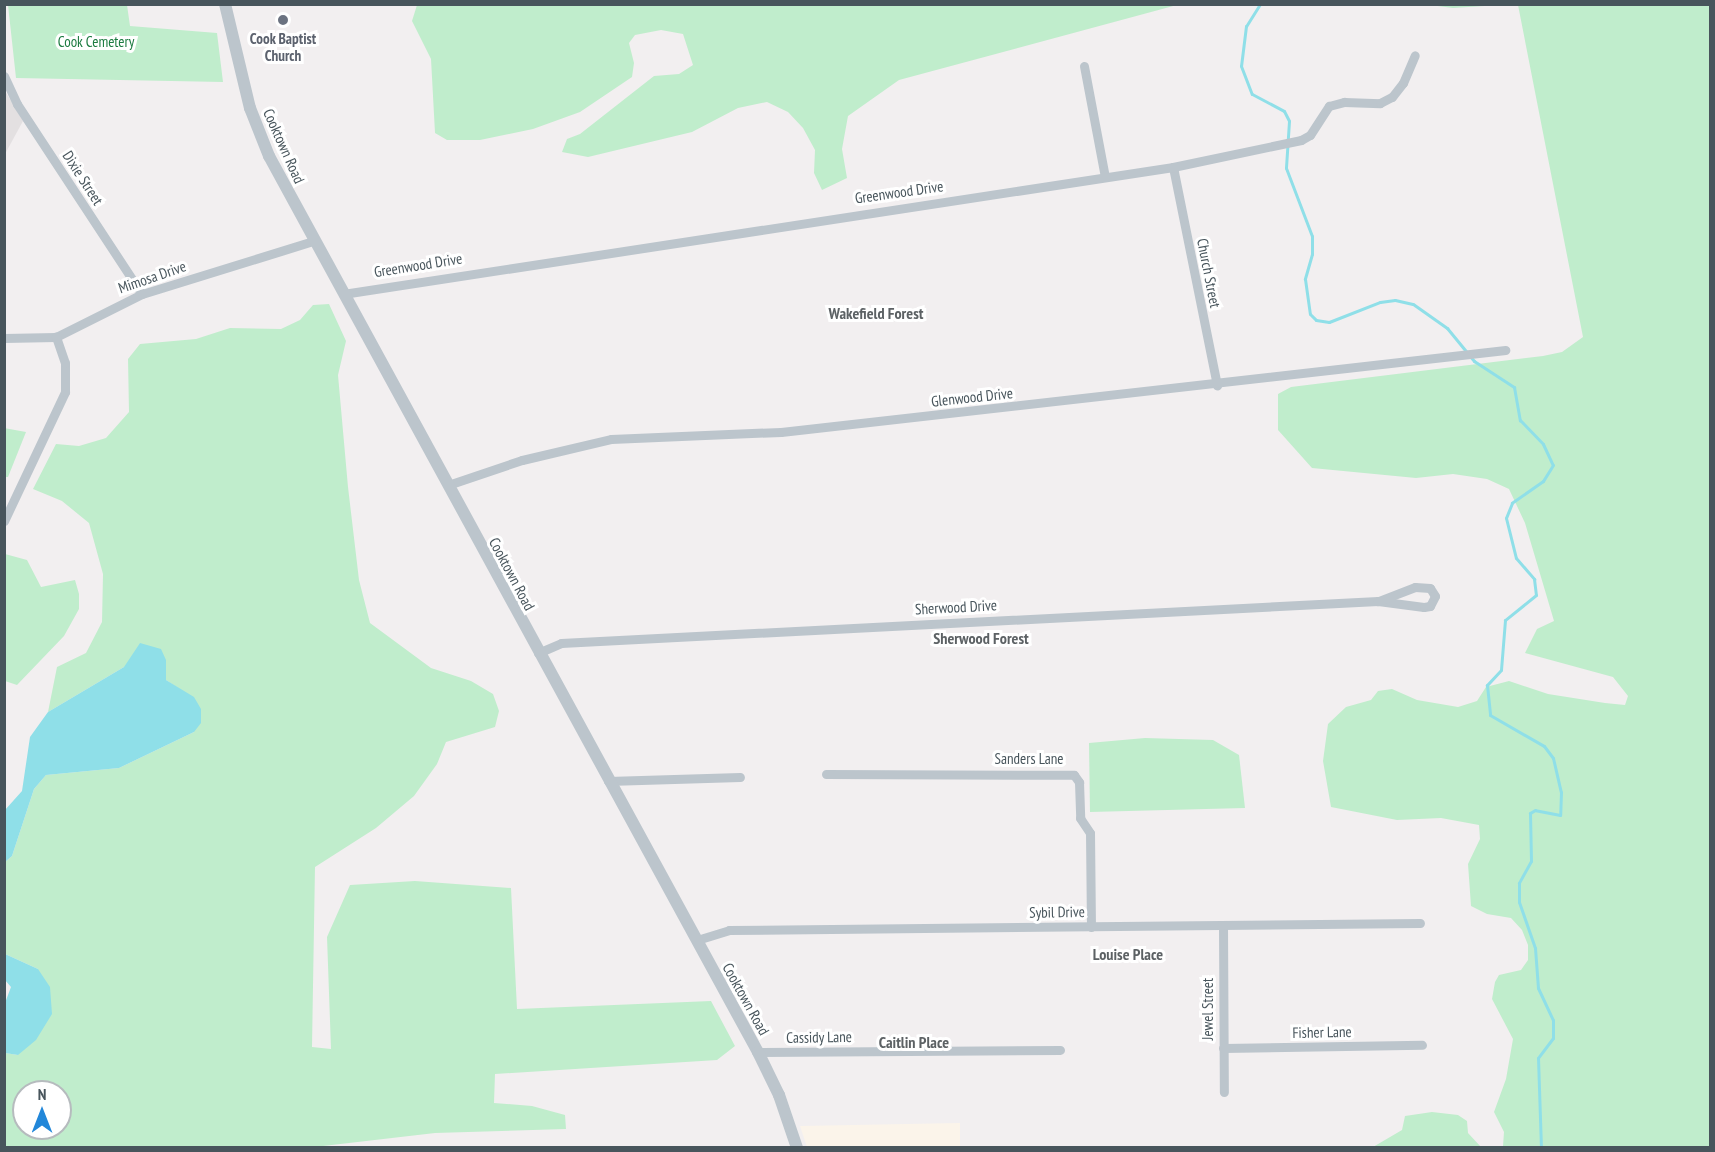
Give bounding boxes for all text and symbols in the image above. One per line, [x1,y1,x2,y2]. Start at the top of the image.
marker: Cook Baptist Church [276,13,290,27]
place label: Cook Baptist Church [250,29,316,64]
park label: Cook Cemetery [58,33,134,51]
street label: Cooktown Road [260,106,308,186]
street label: Dixie Street [59,148,107,208]
street label: Greenwood Drive [854,177,944,207]
street label: Church Street [1193,237,1225,309]
street label: Greenwood Drive [373,249,463,281]
street label: Mimosa Drive [116,257,188,297]
district label: Wakefield Forest [829,303,923,323]
street label: Glenwood Drive [930,384,1014,410]
street label: Cooktown Road [485,535,539,613]
street label: Sherwood Drive [915,596,997,618]
district label: Sherwood Forest [933,628,1029,648]
street label: Sanders Lane [995,750,1063,768]
street label: Sybil Drive [1029,903,1085,921]
district label: Louise Place [1093,944,1163,964]
street label: Cooktown Road [719,960,773,1038]
street label: Jewel Street [1199,978,1217,1040]
street label: Fisher Lane [1292,1022,1352,1042]
street label: Cassidy Lane [786,1027,852,1047]
district label: Caitlin Place [879,1032,949,1052]
north arrow [12,1080,72,1140]
text: N [38,1084,46,1104]

